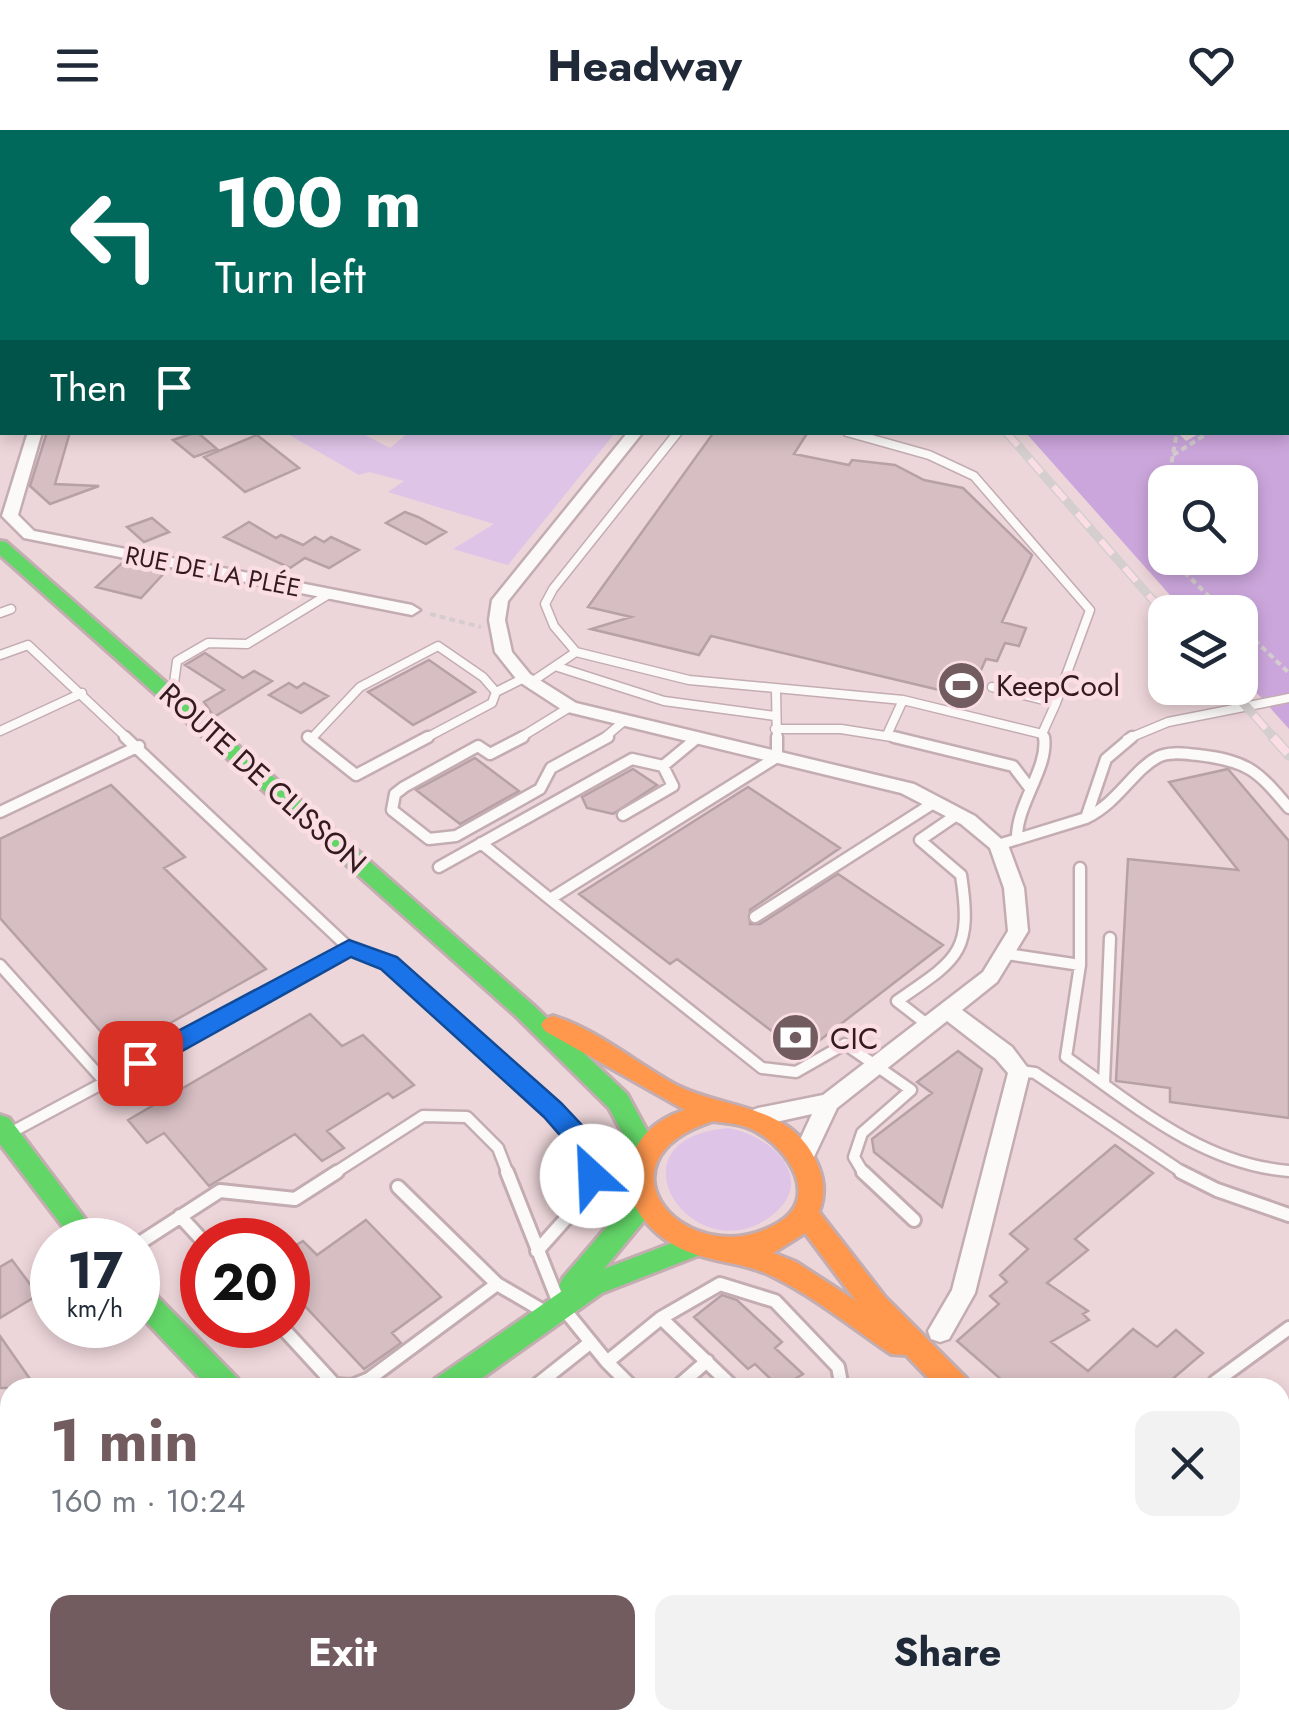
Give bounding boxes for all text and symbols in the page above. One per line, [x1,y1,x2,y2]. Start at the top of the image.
text: Headway [547,33,742,98]
icon: menu [50,38,105,93]
icon: heart [1184,38,1239,93]
text: 100 m [215,152,422,253]
icon: left [50,170,180,300]
text: Turn left [215,245,366,310]
text: Then [50,360,127,415]
icon: arrive [147,360,202,415]
map controls [1148,465,1258,705]
button: search [1148,465,1258,575]
street label: RUE DE LA PLÉE [122,536,304,606]
button: layers [1148,595,1258,705]
sports icon: KeepCool [935,659,987,711]
place label: KeepCool [996,664,1120,707]
street label: ROUTE DE CLISSON [150,673,376,883]
bank icon: CIC [769,1012,821,1064]
place label: CIC [830,1017,878,1060]
pin [98,1021,183,1106]
icon: arrive [113,1036,168,1091]
position arrow [540,1124,644,1228]
speed limit sign: 20 [180,1218,310,1348]
text: 17 [67,1234,123,1307]
text: km/h [67,1290,123,1326]
text: 1 min [50,1397,199,1484]
button: close [1135,1411,1240,1516]
text: 160 m · 10:24 [50,1478,245,1524]
button: Exit [50,1595,635,1710]
button: Share [655,1595,1240,1710]

